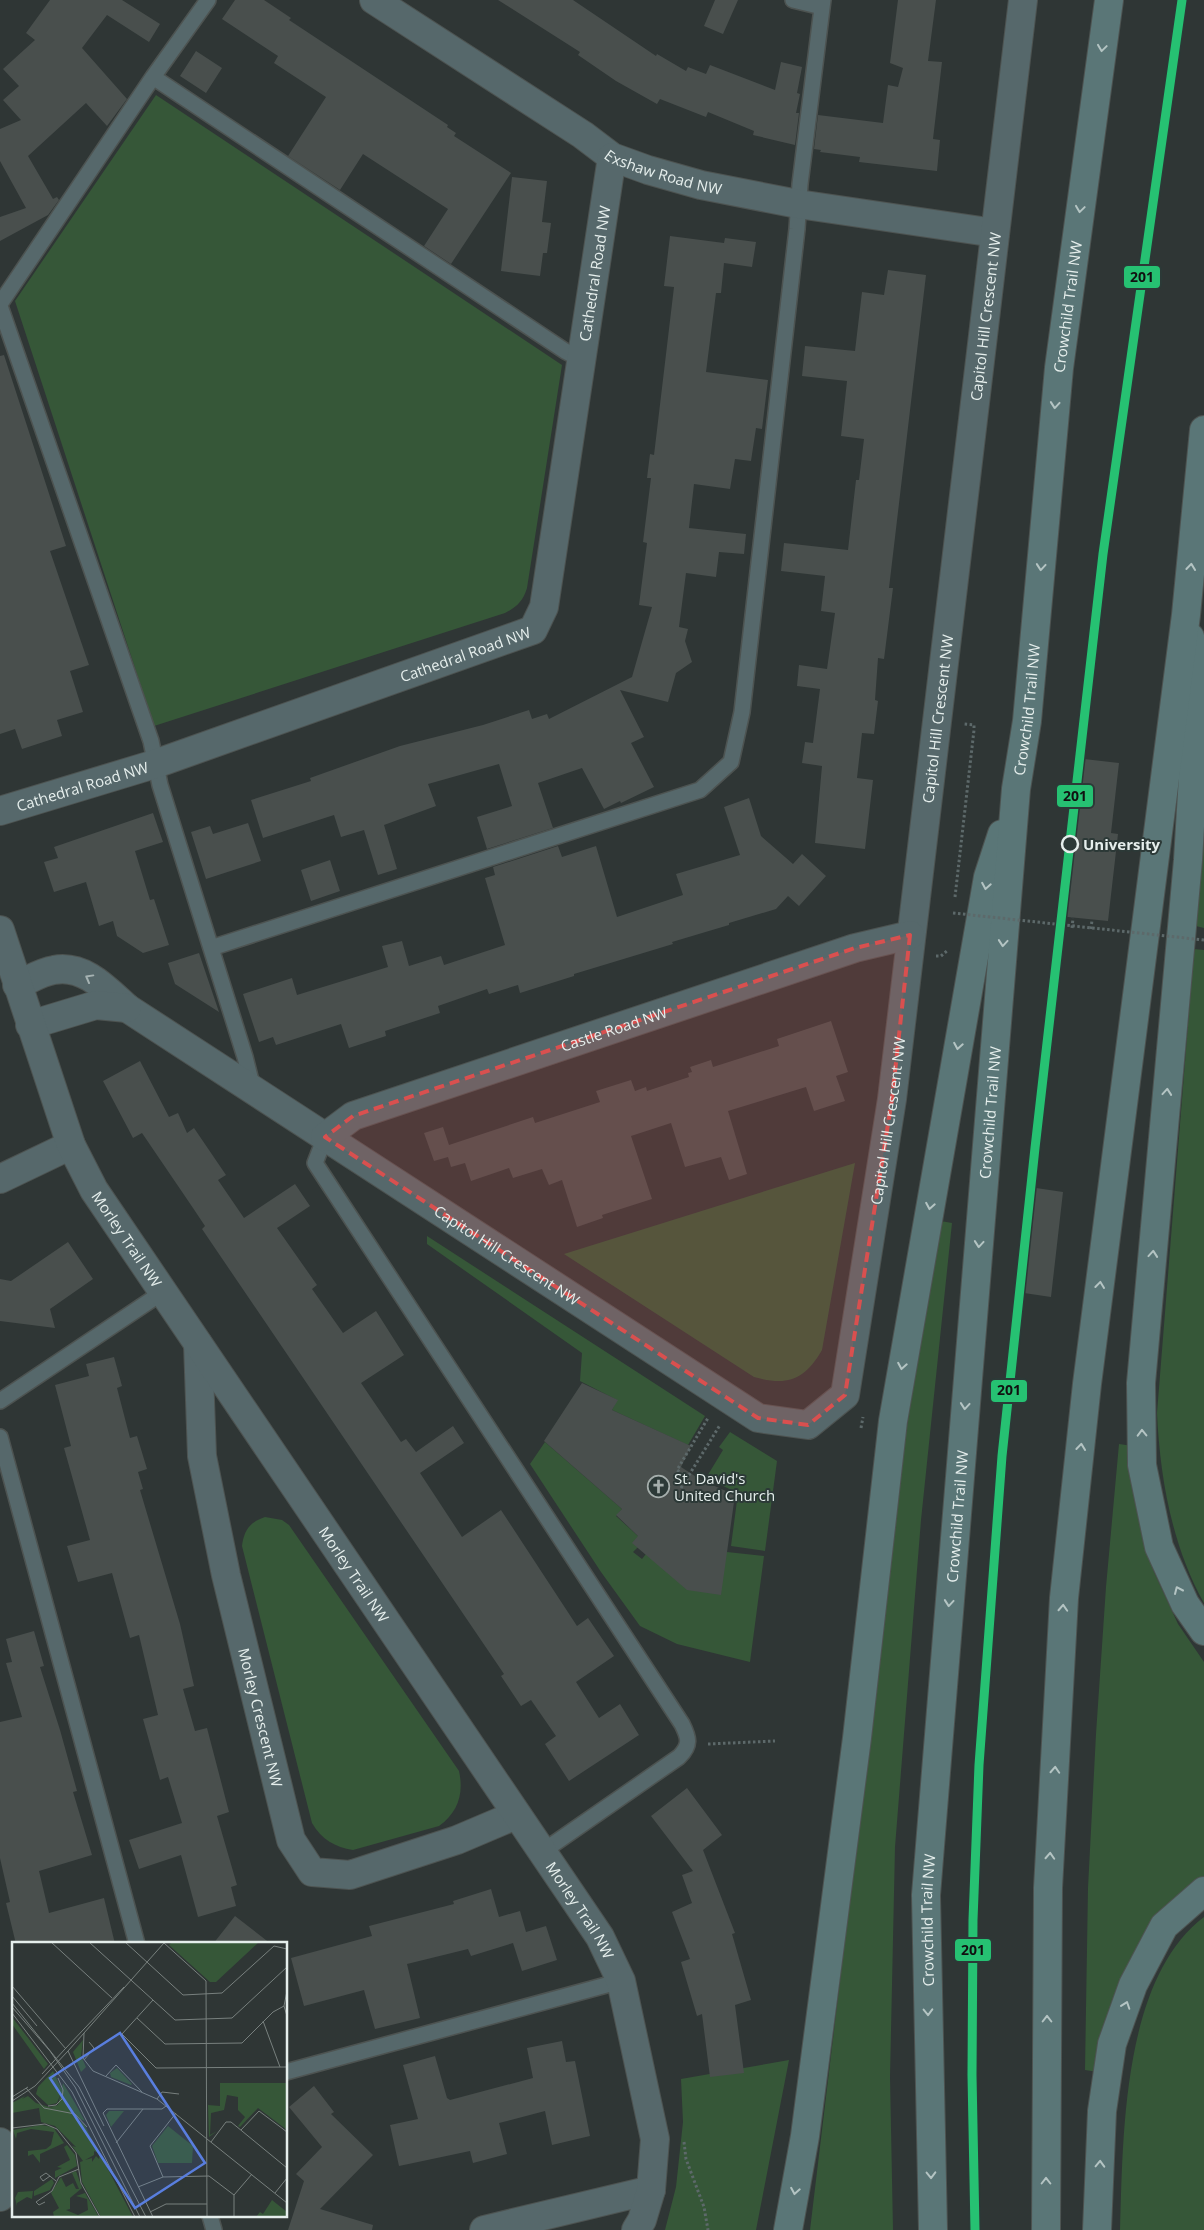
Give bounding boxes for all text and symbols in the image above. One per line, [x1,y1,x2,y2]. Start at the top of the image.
one-way arrow [1097,45,1108,53]
street label: Exshaw Road NW [600,145,724,199]
street label: Cathedral Road NW [574,204,615,343]
one-way arrow [1075,206,1086,214]
street label: Capitol Hill Crescent NW [965,231,1005,402]
street label: Crowchild Trail NW [1048,239,1086,374]
line badge: 201 [1123,265,1161,289]
text: 201 [1130,267,1154,286]
one-way arrow [1050,402,1061,410]
one-way arrow [1185,562,1196,570]
one-way arrow [1036,563,1047,571]
street label: Cathedral Road NW [397,622,533,686]
street label: Capitol Hill Crescent NW [917,633,957,804]
street label: Crowchild Trail NW [1008,643,1044,777]
street label: Cathedral Road NW [14,757,151,816]
line badge: 201 [1056,784,1094,808]
text: 201 [1063,786,1087,805]
place label: University [1083,834,1161,854]
marker: University [1061,835,1079,853]
one-way arrow [982,882,992,890]
one-way arrow [998,939,1009,947]
one-way arrow [86,974,95,984]
street label: Castle Road NW [558,1002,670,1056]
street label: Capitol Hill Crescent NW [865,1035,909,1206]
one-way arrow [954,1042,964,1051]
street label: Crowchild Trail NW [974,1046,1005,1180]
one-way arrow [1161,1088,1172,1096]
street label: Morley Trail NW [88,1187,167,1291]
street label: Capitol Hill Crescent NW [430,1200,584,1310]
one-way arrow [926,1202,936,1211]
one-way arrow [973,1240,984,1248]
one-way arrow [1147,1250,1158,1258]
one-way arrow [1094,1281,1105,1289]
one-way arrow [898,1362,908,1371]
line badge: 201 [990,1379,1028,1403]
text: 201 [997,1380,1021,1399]
one-way arrow [960,1402,971,1410]
one-way arrow [1137,1429,1147,1437]
one-way arrow [1075,1442,1086,1450]
street label: Crowchild Trail NW [941,1449,972,1583]
place label: St. David's United Church [674,1468,775,1505]
church icon: St. David's United Church [646,1475,670,1499]
street label: Morley Trail NW [315,1522,394,1626]
one-way arrow [1174,1586,1185,1595]
one-way arrow [944,1599,955,1607]
one-way arrow [1058,1604,1069,1612]
street label: Morley Crescent NW [234,1646,288,1789]
one-way arrow [1049,1766,1060,1774]
one-way arrow [1044,1852,1055,1860]
street label: Crowchild Trail NW [916,1853,939,1987]
street label: Morley Trail NW [542,1858,619,1962]
line badge: 201 [954,1938,992,1962]
text: 201 [961,1940,985,1959]
inset map [12,1942,288,2218]
one-way arrow [1120,2001,1130,2009]
one-way arrow [923,2008,933,2016]
one-way arrow [1042,2015,1052,2022]
one-way arrow [1094,2160,1105,2168]
one-way arrow [926,2171,937,2179]
one-way arrow [1041,2177,1051,2185]
one-way arrow [790,2187,801,2195]

